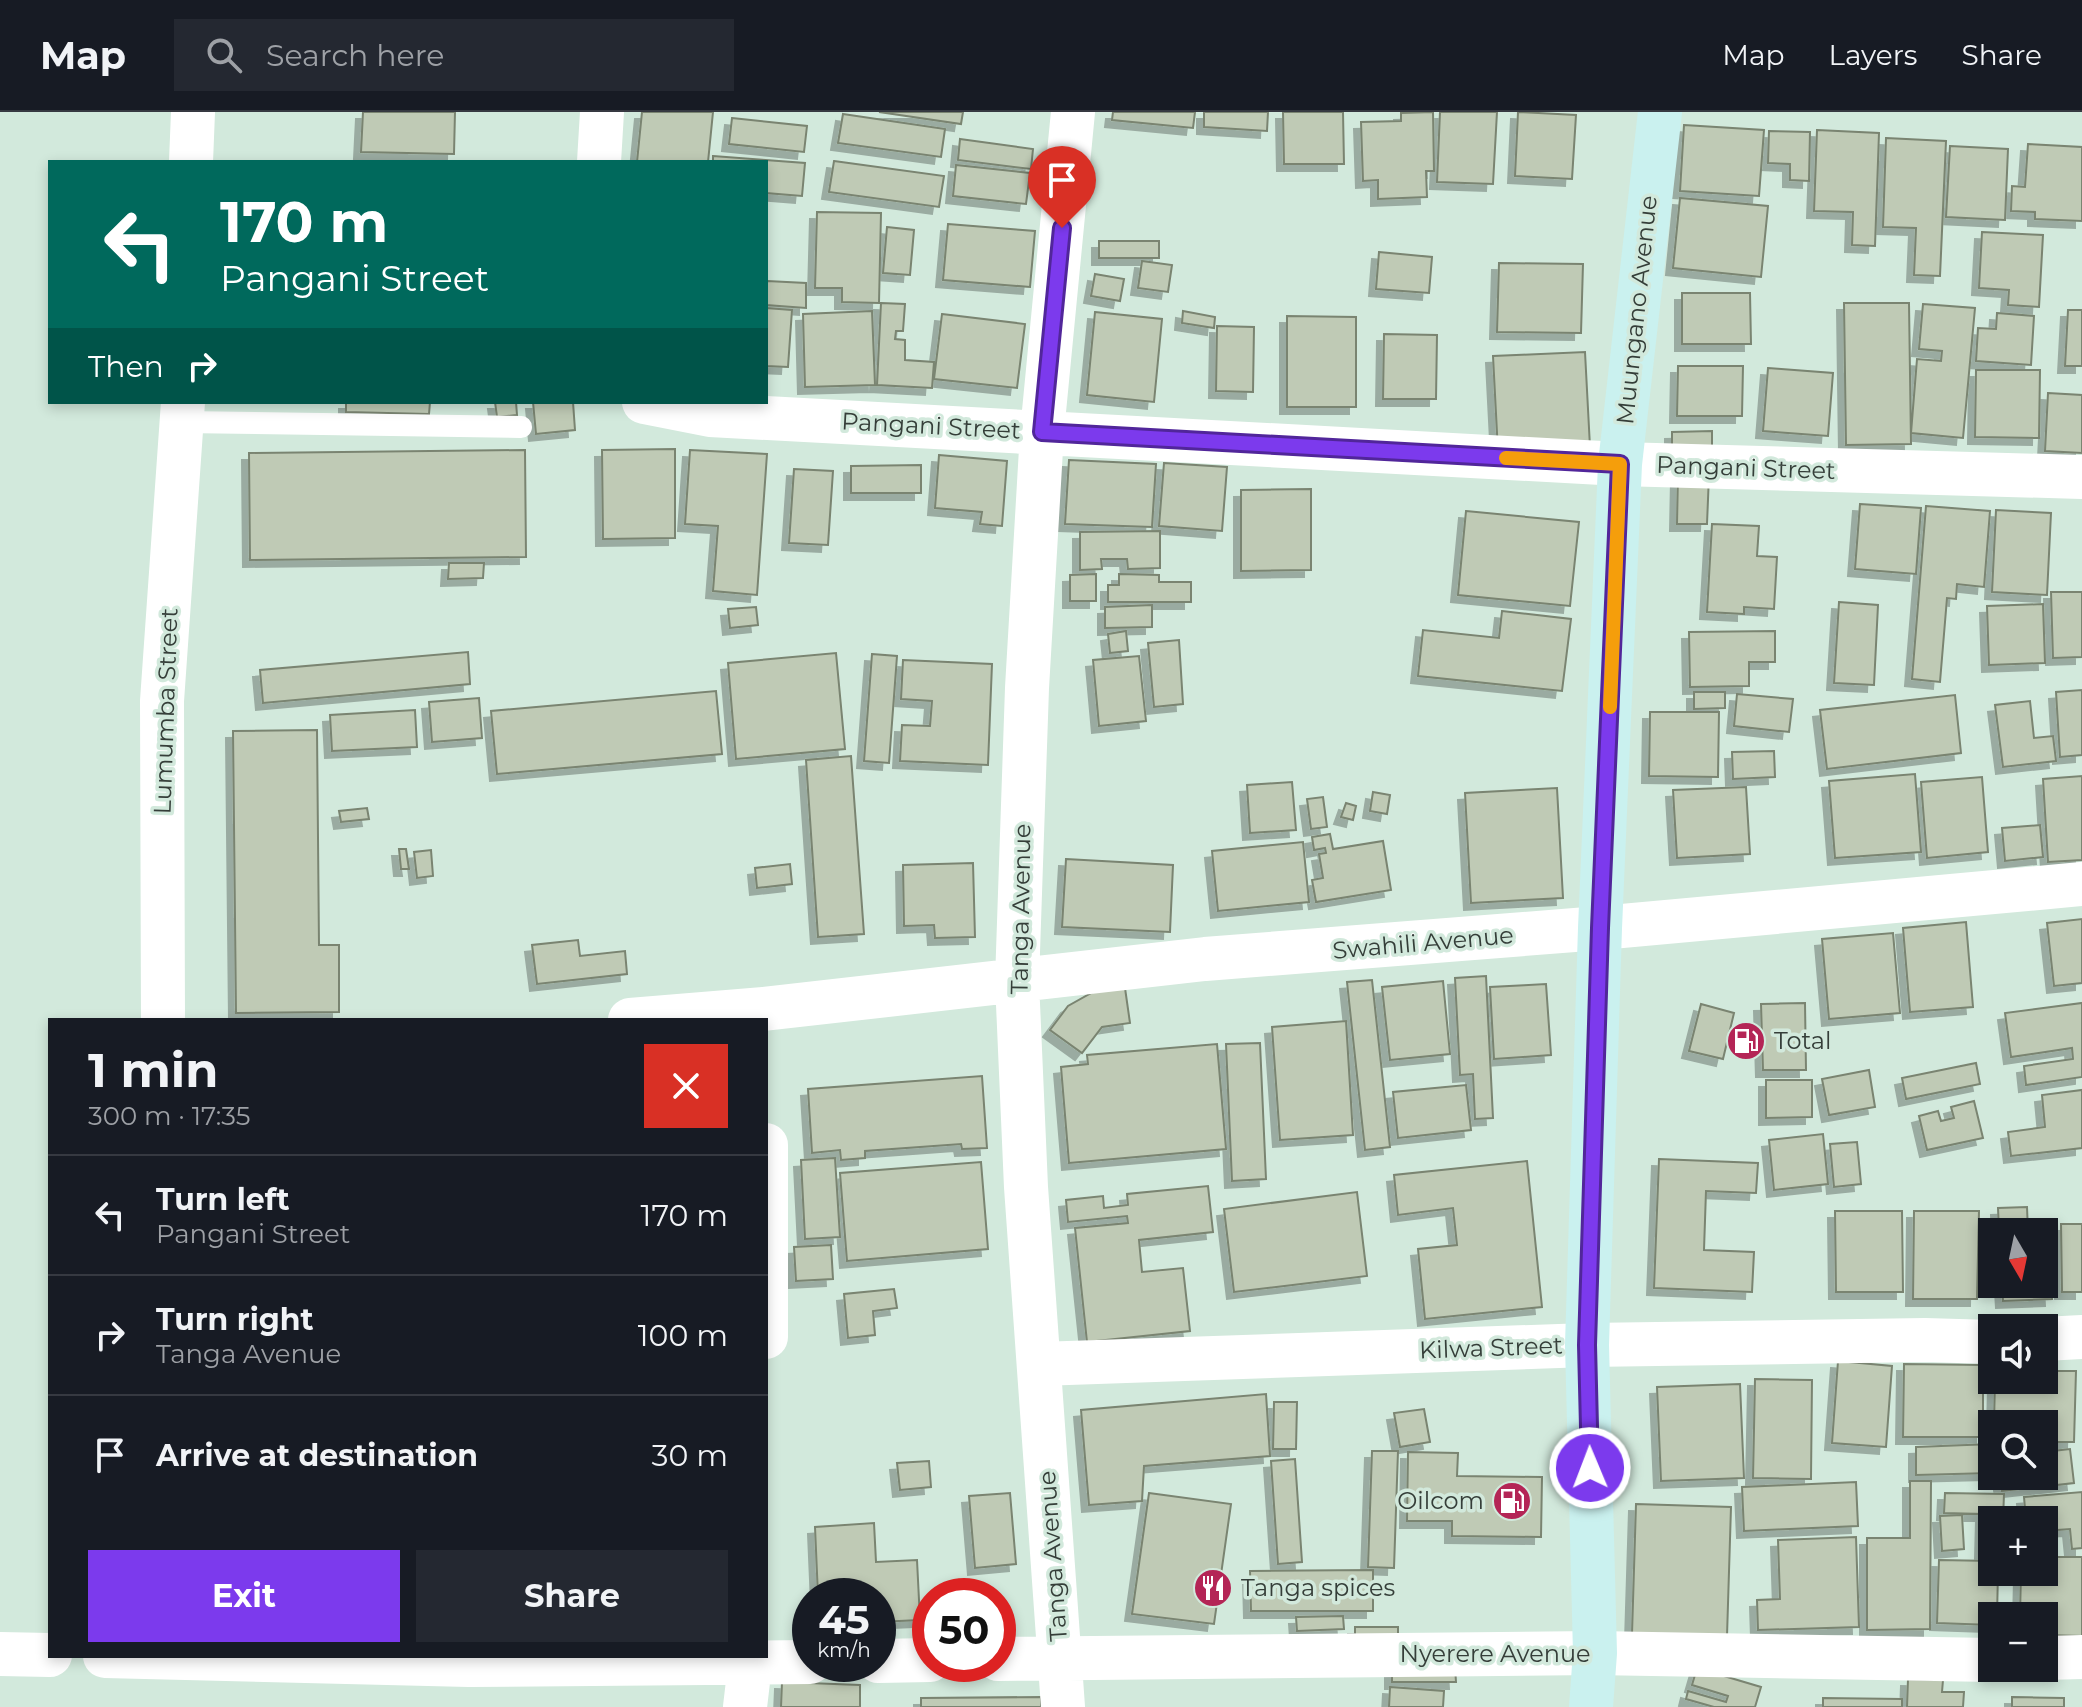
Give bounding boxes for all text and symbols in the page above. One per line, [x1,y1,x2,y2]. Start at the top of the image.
search box [174,19,734,91]
text: Map [40,32,126,79]
icon: search [202,33,246,77]
text: Search here [266,37,444,74]
text: Map [1722,38,1785,72]
text: Layers [1829,38,1918,72]
text: Share [1962,38,2042,72]
pin [1028,146,1096,228]
icon: arrive [1040,158,1084,202]
text: 170 m [220,188,388,256]
icon: left [88,192,192,296]
street label: Muungano Avenue [1610,194,1663,426]
text: Pangani Street [220,256,489,300]
icon: right [180,344,224,388]
text: Then [88,348,164,385]
street label: Pangani Street [841,406,1022,445]
street label: Pangani Street [1656,450,1836,485]
street label: Lumumba Street [147,607,184,815]
street label: Tanga Avenue [1005,823,1036,995]
street label: Swahili Avenue [1331,920,1515,965]
fuel station icon: Total [1725,1020,1767,1062]
place label: Total [1774,1026,1831,1055]
text: 1 min [88,1041,218,1099]
button: close [644,1044,728,1128]
text: 300 m · 17:35 [88,1100,250,1132]
text: Turn left [156,1181,289,1218]
icon: left [88,1193,132,1237]
text: 170 m [641,1197,728,1234]
text: Pangani Street [156,1218,350,1250]
north arrow [1978,1218,2058,1298]
map controls [1978,1218,2058,1682]
text: Turn right [156,1301,313,1338]
icon: right [88,1313,132,1357]
button: sound [1978,1314,2058,1394]
text: 100 m [638,1317,728,1354]
street label: Kilwa Street [1419,1330,1564,1364]
text: Tanga Avenue [156,1338,341,1370]
button: search [1978,1410,2058,1490]
position arrow [1548,1426,1632,1510]
icon: arrive [88,1433,132,1477]
text: Arrive at destination [156,1437,478,1474]
text: 30 m [652,1437,728,1474]
street label: Tanga Avenue [1032,1470,1073,1642]
fuel station icon: Oilcom [1491,1480,1533,1522]
place label: Oilcom [1397,1486,1484,1515]
button: + [1978,1506,2058,1586]
button: Exit [88,1550,400,1642]
button: Share [416,1550,728,1642]
restaurant icon: Tanga spices [1192,1567,1234,1609]
place label: Tanga spices [1241,1573,1395,1602]
speed limit sign: 50 [912,1578,1016,1682]
text: 45 [818,1595,870,1644]
button: − [1978,1602,2058,1682]
text: km/h [817,1638,871,1662]
street label: Nyerere Avenue [1399,1639,1591,1668]

